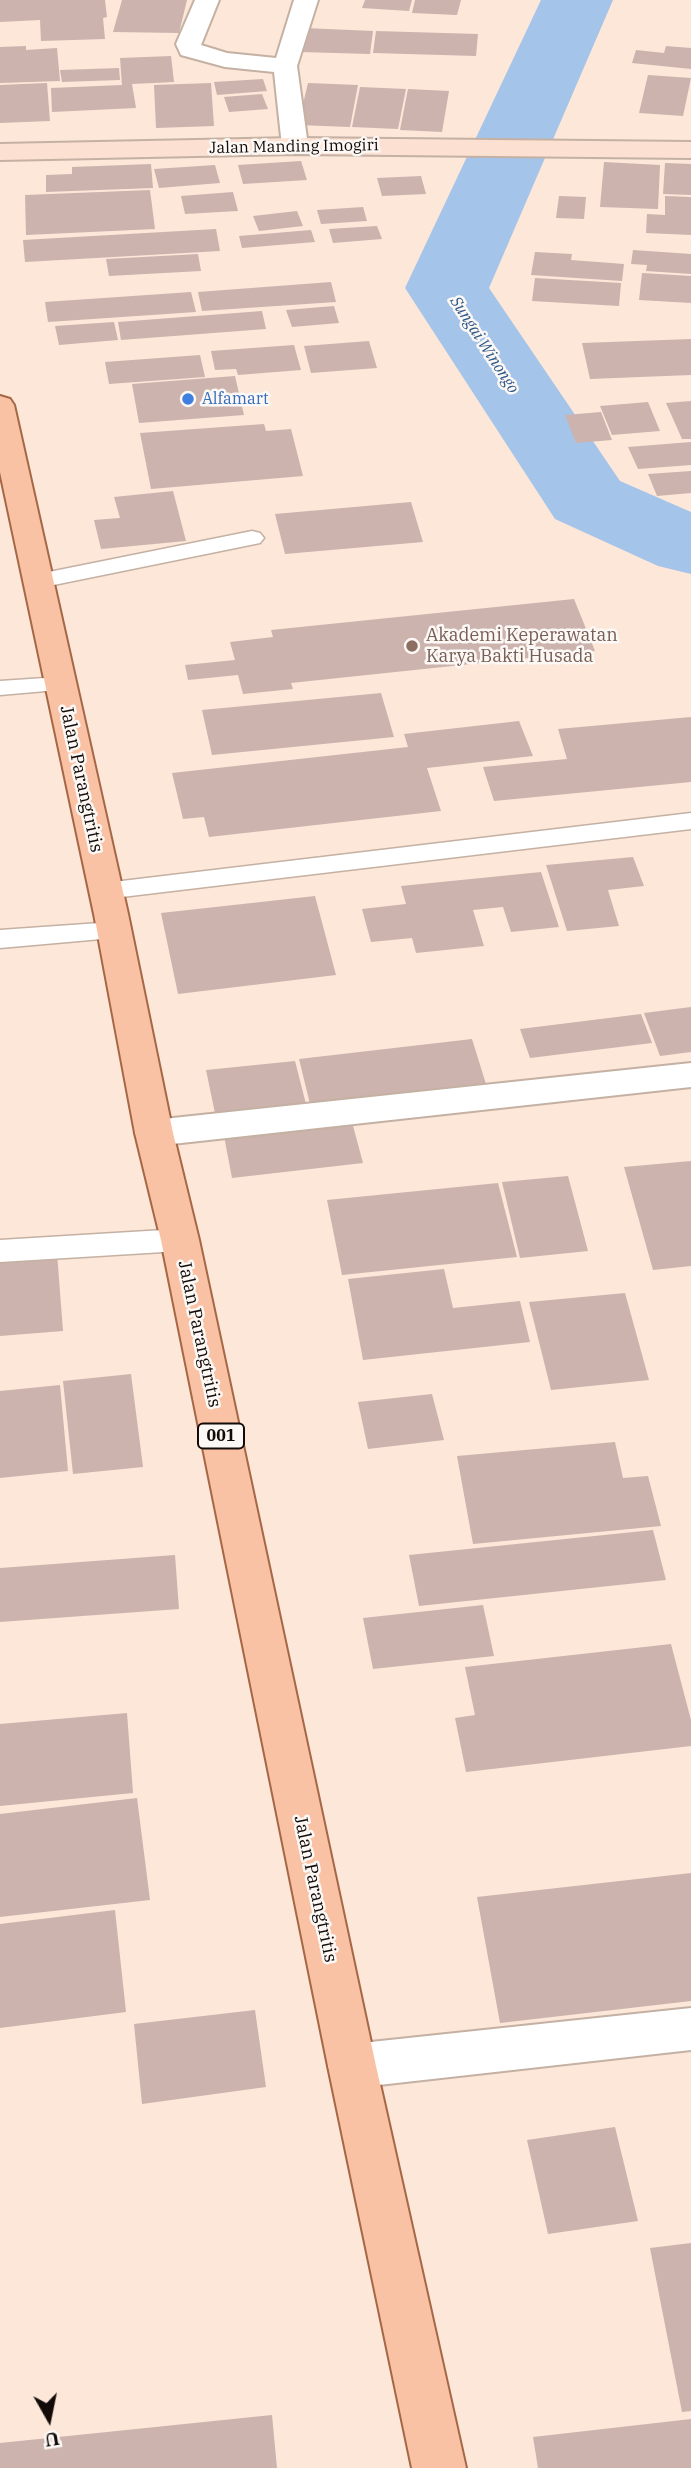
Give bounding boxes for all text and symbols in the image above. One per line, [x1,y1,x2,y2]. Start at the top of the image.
street label: Jalan Manding Imogiri [209,136,379,158]
water label: Sungai Winongo [446,293,522,397]
place label: Alfamart [202,389,269,409]
marker: Alfamart [180,391,196,407]
place label: Akademi Keperawatan Karya Bakti Husada [426,625,618,668]
marker: Akademi Keperawatan Karya Bakti Husada [404,638,420,654]
street label: Jalan Parangtritis [55,704,107,854]
street label: Jalan Parangtritis [173,1259,225,1409]
road number: 001 [198,1424,244,1448]
street label: Jalan Parangtritis [289,1814,341,1964]
north arrow [14,2384,84,2454]
text: U [43,2427,61,2453]

